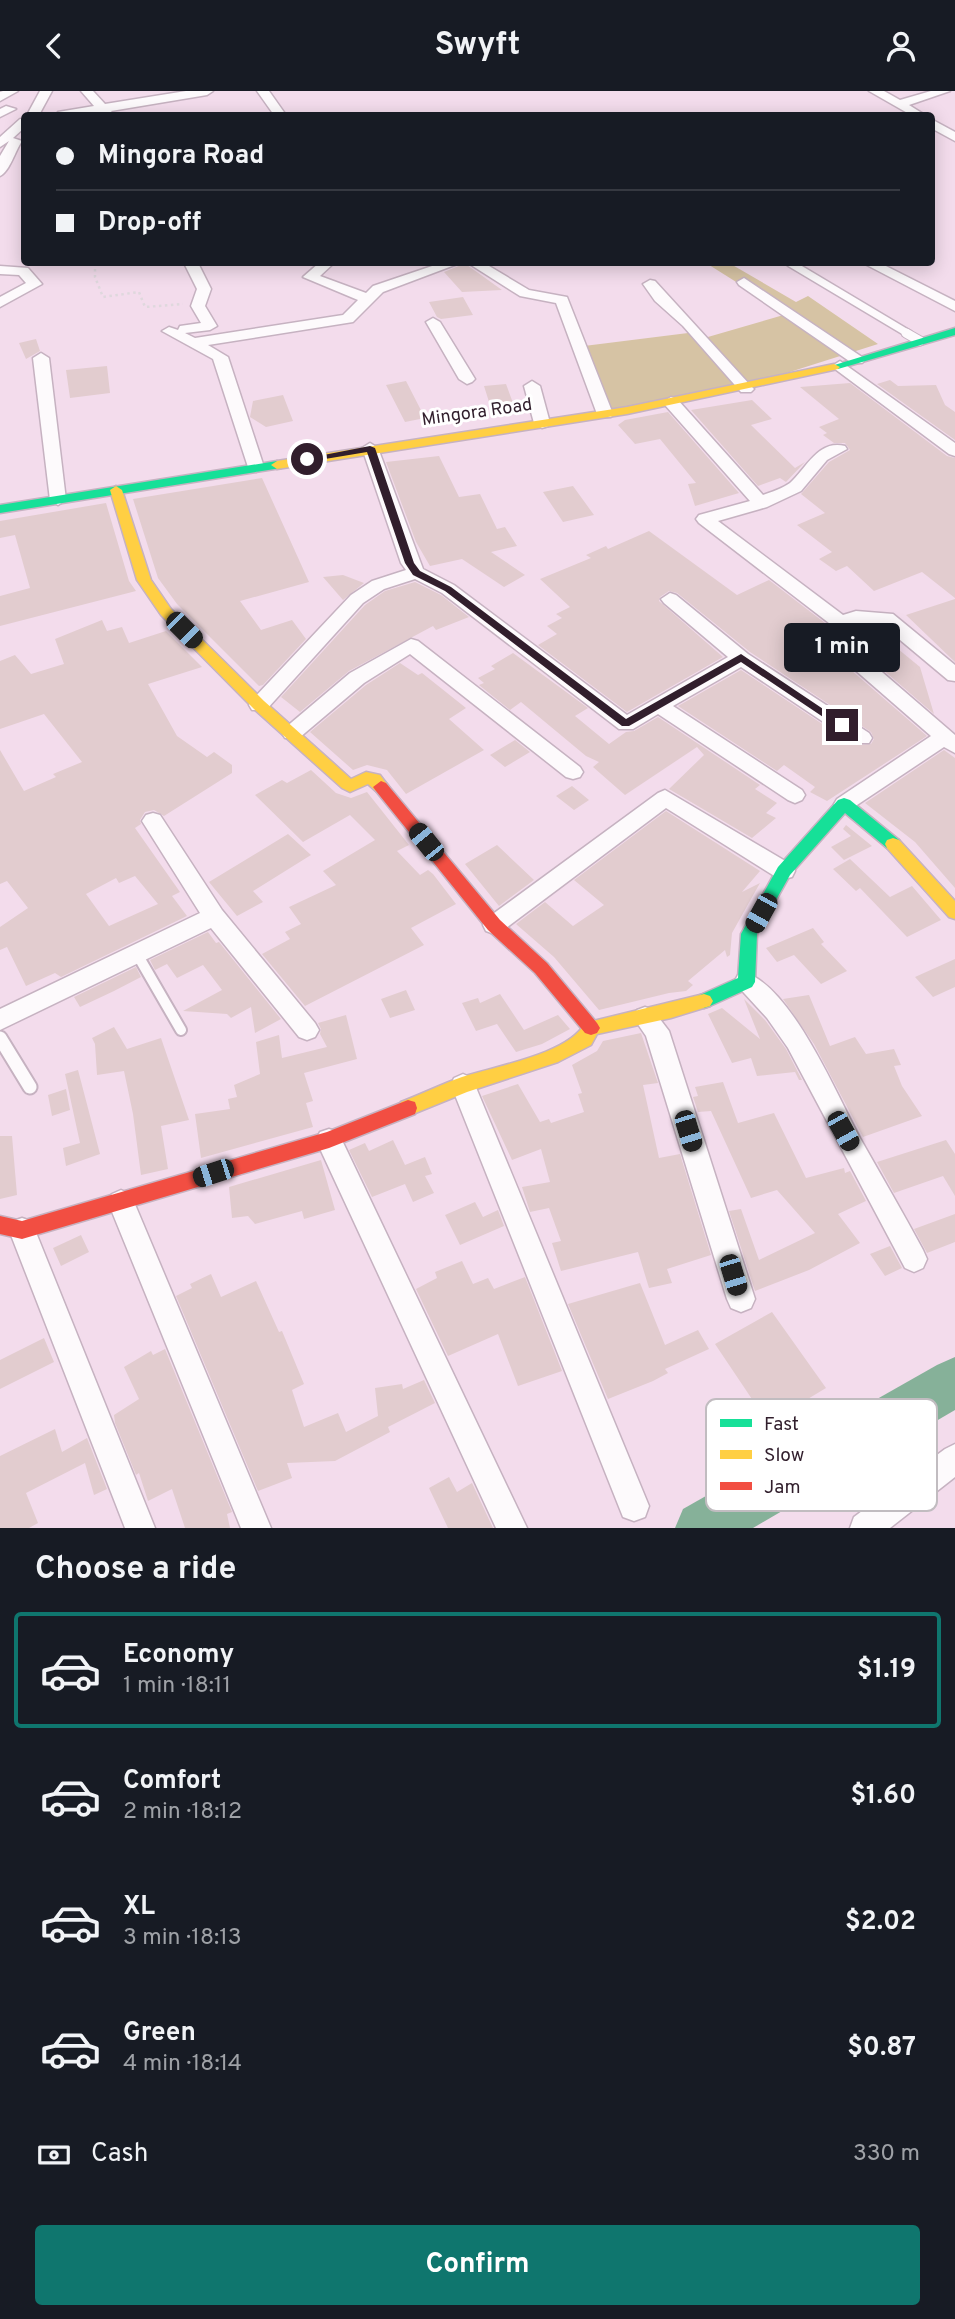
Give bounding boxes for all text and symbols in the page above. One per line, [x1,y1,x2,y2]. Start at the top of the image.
text: Swyft [435,26,520,66]
icon: back [35,27,73,65]
icon: person [882,27,920,65]
text: Mingora Road [98,140,264,173]
text: Drop-off [98,207,201,240]
street label: Mingora Road [420,394,534,432]
route start [291,443,323,475]
car [162,608,207,652]
callout: 1 min [784,623,900,673]
text: 1 min [814,633,870,662]
route end [826,709,858,741]
car [405,819,448,865]
car [742,890,781,936]
car [672,1108,705,1154]
car [824,1108,863,1154]
car [190,1157,237,1189]
car [717,1252,750,1298]
legend [706,1399,937,1511]
text: Fast [764,1413,799,1437]
text: Slow [764,1444,804,1468]
text: Jam [764,1476,801,1500]
text: Choose a ride [35,1550,236,1590]
icon: car [39,1639,102,1702]
text: Economy [123,1639,234,1672]
text: $1.19 [857,1654,916,1687]
text: 1 min · 18:11 [123,1672,231,1701]
icon: car [39,1765,102,1828]
text: Comfort [123,1765,221,1798]
text: $1.60 [850,1780,916,1813]
text: 2 min · 18:12 [123,1798,242,1827]
icon: car [39,1891,102,1954]
text: XL [123,1891,155,1924]
text: $2.02 [845,1906,916,1939]
text: 3 min · 18:13 [123,1924,242,1953]
icon: car [39,2017,102,2080]
text: Green [123,2017,196,2050]
text: $0.87 [847,2032,916,2065]
text: 4 min · 18:14 [123,2050,242,2079]
icon: cash [35,2136,73,2174]
text: Cash [91,2138,148,2171]
text: 330 m [853,2140,920,2169]
button: Confirm [35,2225,920,2305]

